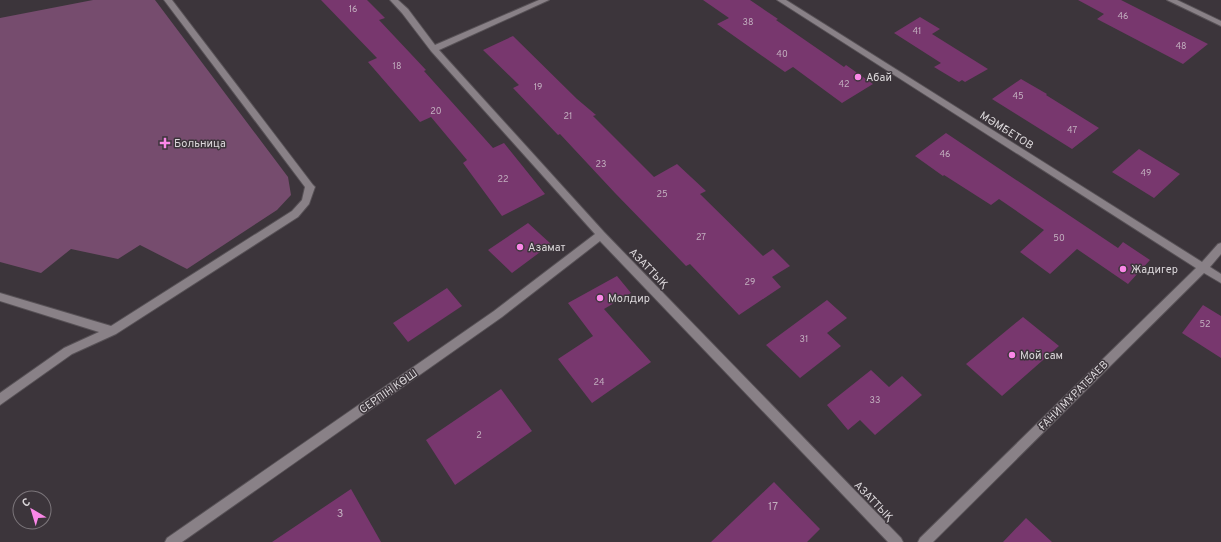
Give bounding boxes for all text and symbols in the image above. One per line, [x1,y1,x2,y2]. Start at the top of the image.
house number: 16 [349,4,357,15]
house number: 46 [1118,11,1128,22]
house number: 38 [743,17,753,28]
house number: 41 [913,26,921,37]
house number: 48 [1175,41,1187,52]
house number: 40 [776,49,788,60]
house number: 18 [393,61,401,72]
place label: Абай [866,71,892,85]
marker: Абай [853,72,863,82]
house number: 42 [838,79,850,90]
house number: 19 [534,82,542,93]
house number: 45 [1012,91,1024,102]
house number: 20 [430,106,442,117]
street label: МӘМБЕТОВ [977,109,1036,153]
house number: 21 [564,111,572,122]
house number: 47 [1067,125,1077,136]
marker: Больница [159,137,171,149]
place label: Больница [174,137,226,151]
house number: 46 [940,149,950,160]
house number: 23 [596,159,606,170]
house number: 49 [1141,168,1151,179]
house number: 22 [497,174,509,185]
house number: 25 [656,189,668,200]
house number: 27 [696,232,706,243]
house number: 50 [1053,233,1065,244]
place label: Азамат [528,241,566,255]
marker: Азамат [515,242,525,252]
street label: АЗАТТЫҚ [626,246,671,292]
place label: Жадигер [1131,263,1178,277]
marker: Жадигер [1118,264,1128,274]
house number: 29 [745,277,755,288]
place label: Молдир [608,292,650,306]
marker: Молдир [595,293,605,303]
house number: 52 [1199,319,1211,330]
house number: 31 [800,334,808,345]
place label: Мой сам [1020,349,1063,363]
marker: Мой сам [1007,350,1017,360]
street label: ҒАНИ МҰРАТБАЕВ [1036,358,1111,433]
street label: СЕРПІН КӨШ [357,367,420,417]
house number: 24 [593,377,605,388]
house number: 33 [870,395,880,406]
house number: 2 [476,430,482,441]
street label: АЗАТТЫҚ [851,479,896,525]
north arrow [12,490,52,530]
text: С [19,495,34,511]
house number: 17 [768,500,778,514]
house number: 3 [337,507,343,521]

